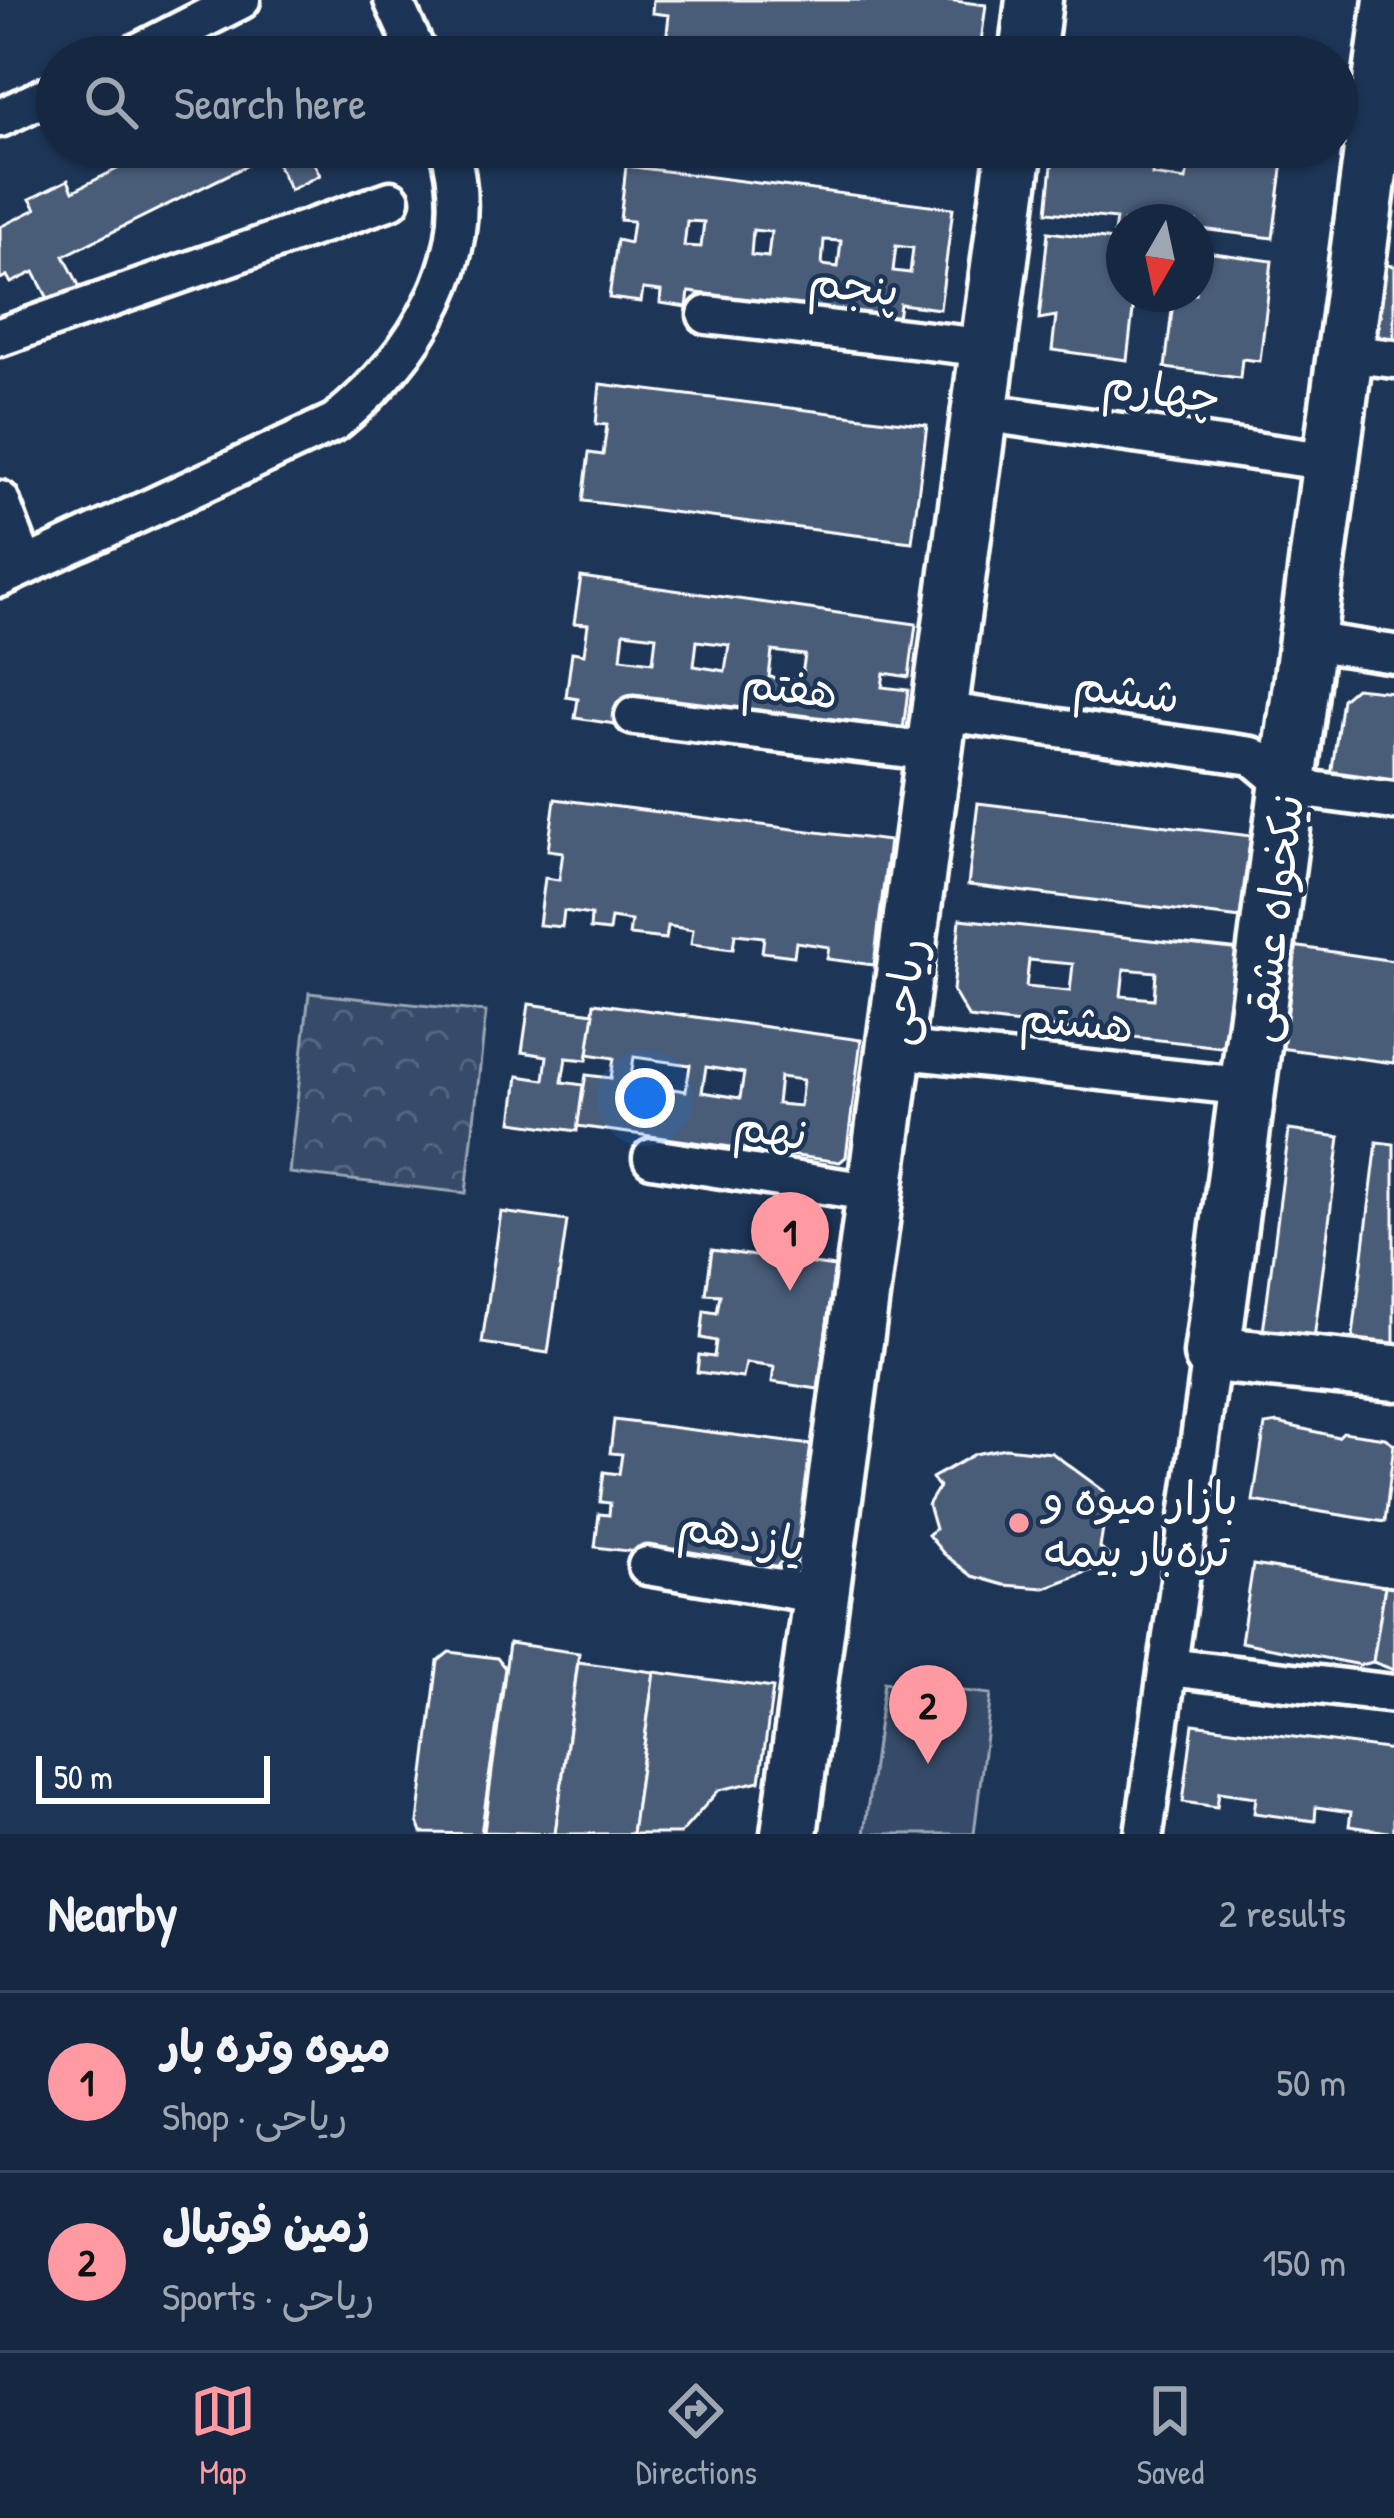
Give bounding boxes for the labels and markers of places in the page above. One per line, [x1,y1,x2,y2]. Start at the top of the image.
pin: 1 [751,1192,829,1291]
place label: بازار میوه و تره‌بار بیمه [1040,1467,1238,1580]
marker: بازار میوه و تره‌بار بیمه [1006,1510,1032,1536]
pin: 2 [889,1665,967,1764]

